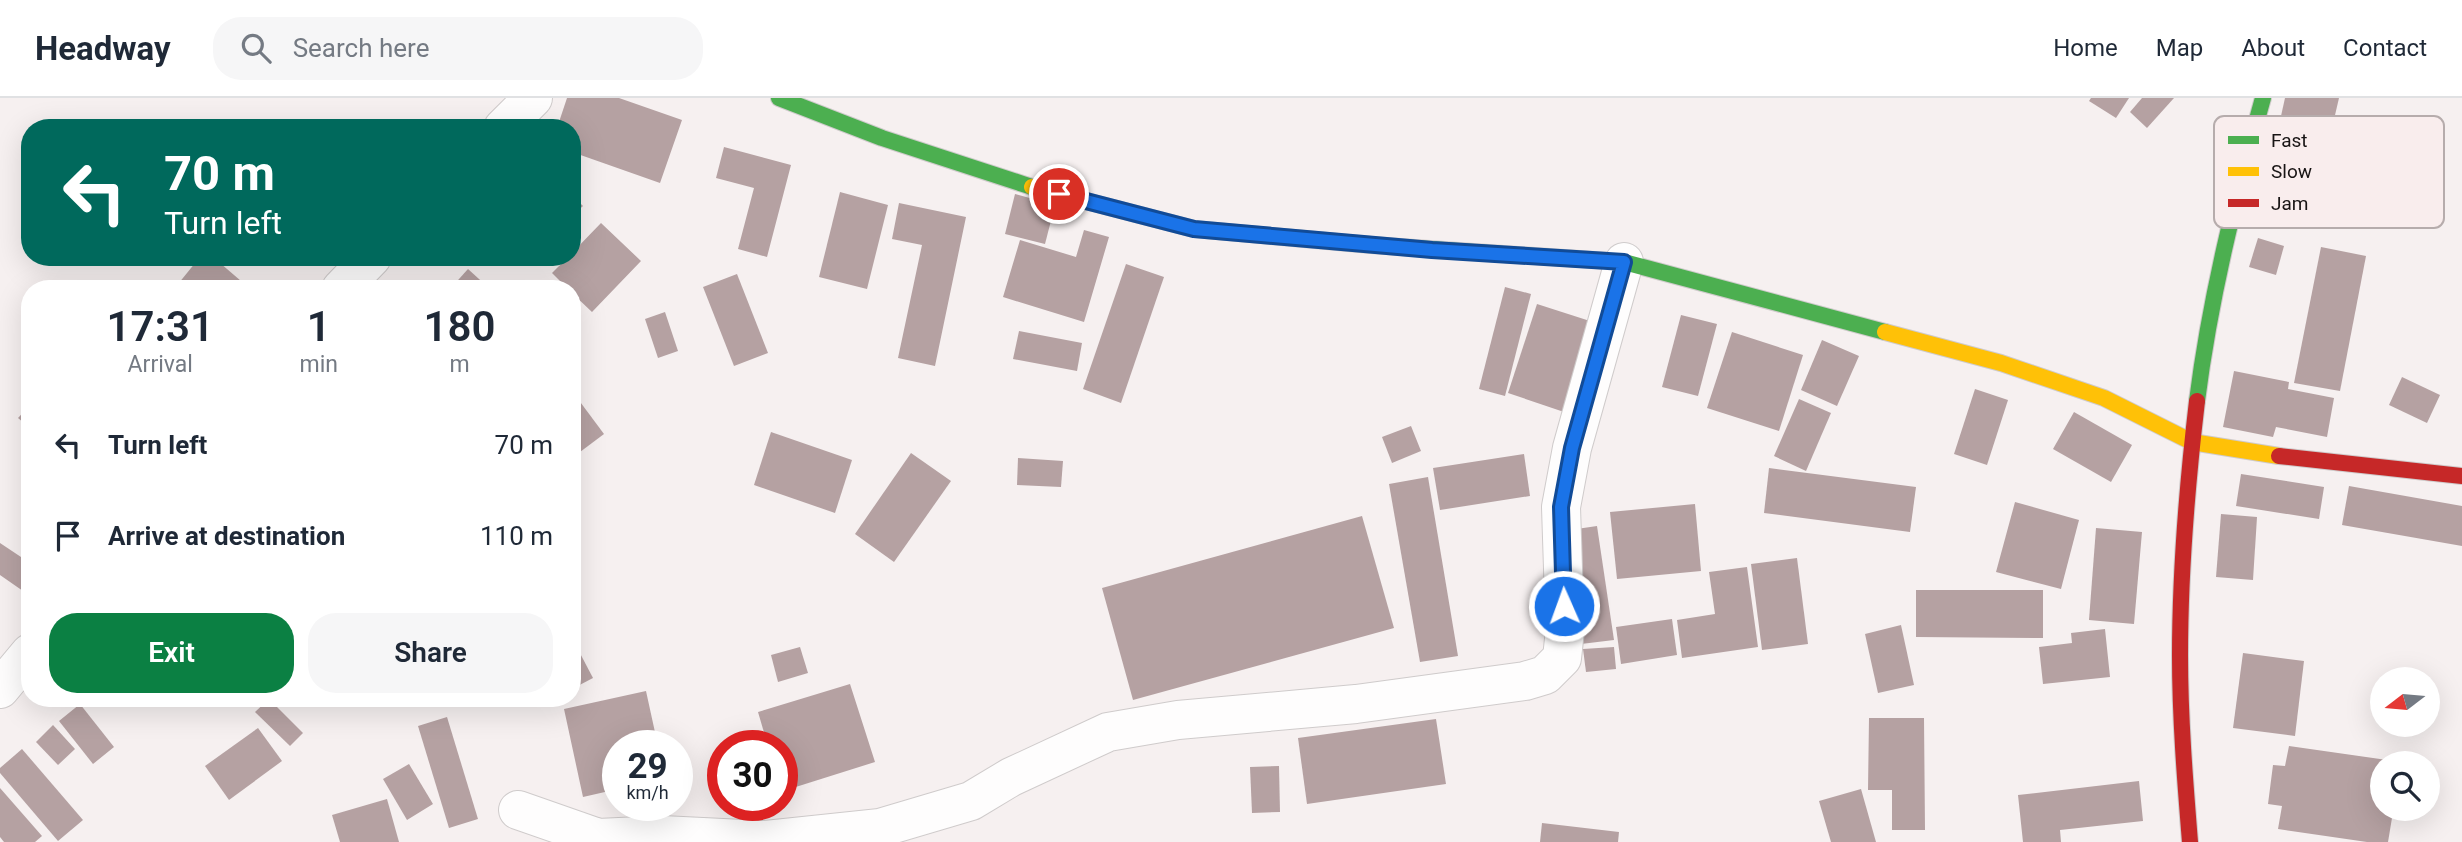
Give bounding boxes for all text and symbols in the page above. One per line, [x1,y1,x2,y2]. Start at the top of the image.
search box [213,17,703,80]
text: Headway [35,29,171,68]
icon: search [237,29,275,67]
text: Search here [293,33,429,63]
text: Home [2053,34,2118,62]
text: Map [2156,34,2203,62]
text: About [2241,34,2305,62]
text: Contact [2343,34,2427,62]
legend [2214,116,2444,228]
text: Fast [2271,129,2308,152]
text: 70 m [164,145,275,202]
icon: left [49,147,140,238]
text: Slow [2271,160,2312,183]
pin [1029,164,1089,224]
icon: arrive [1040,175,1078,213]
text: Jam [2271,192,2308,215]
text: Turn left [164,204,282,242]
text: 17:31 [107,302,214,351]
text: 1 [307,302,331,351]
text: 180 [423,302,495,351]
text: Arrival [128,351,193,378]
text: min [299,351,338,378]
text: m [449,351,470,378]
icon: left [49,426,87,464]
text: Turn left [108,430,207,460]
text: 70 m [495,430,553,460]
icon: arrive [49,517,87,555]
text: Arrive at destination [108,521,345,551]
text: 110 m [480,521,553,551]
position arrow [1527,569,1601,643]
button: Exit [49,613,294,693]
button: Share [308,613,553,693]
north arrow [2370,667,2440,737]
map controls [2370,667,2440,821]
speed limit sign: 30 [707,730,798,821]
text: 29 [627,746,668,787]
button: search [2370,751,2440,821]
text: km/h [626,782,669,803]

